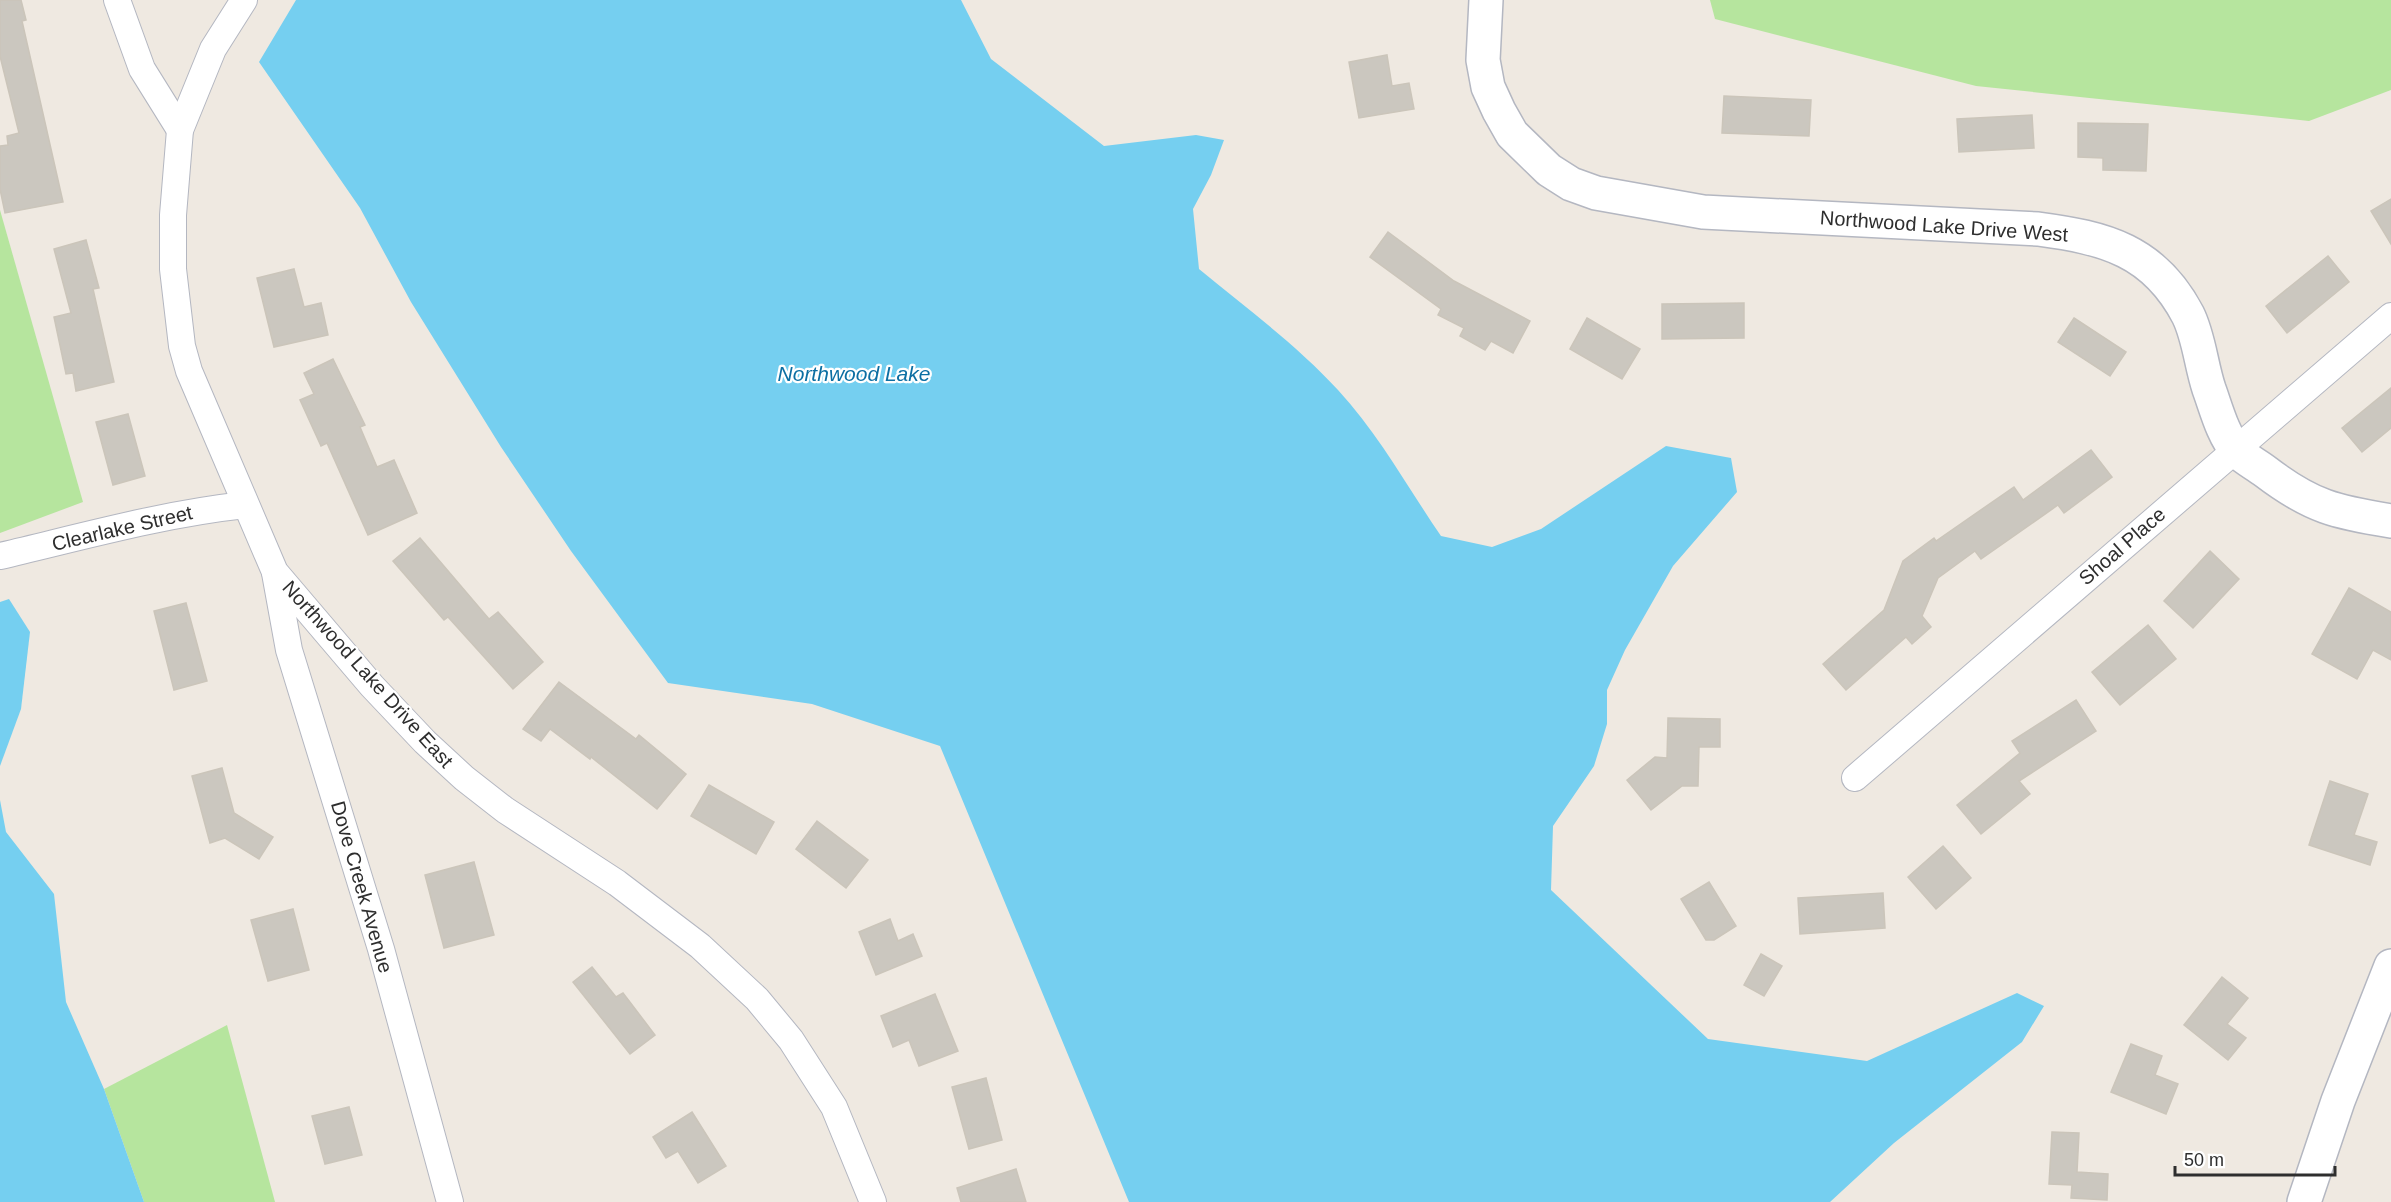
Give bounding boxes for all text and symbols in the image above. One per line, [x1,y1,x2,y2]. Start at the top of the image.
street label: Northwood Lake Drive West [1819,206,2069,246]
water label: Northwood Lake [778,362,930,385]
street label: Clearlake Street [50,501,195,555]
street label: Shoal Place [2075,503,2169,589]
street label: Northwood Lake Drive East [278,576,458,772]
street label: Dove Creek Avenue [327,799,397,975]
scale bar [2175,1139,2336,1177]
text: 50 m [2184,1150,2224,1170]

